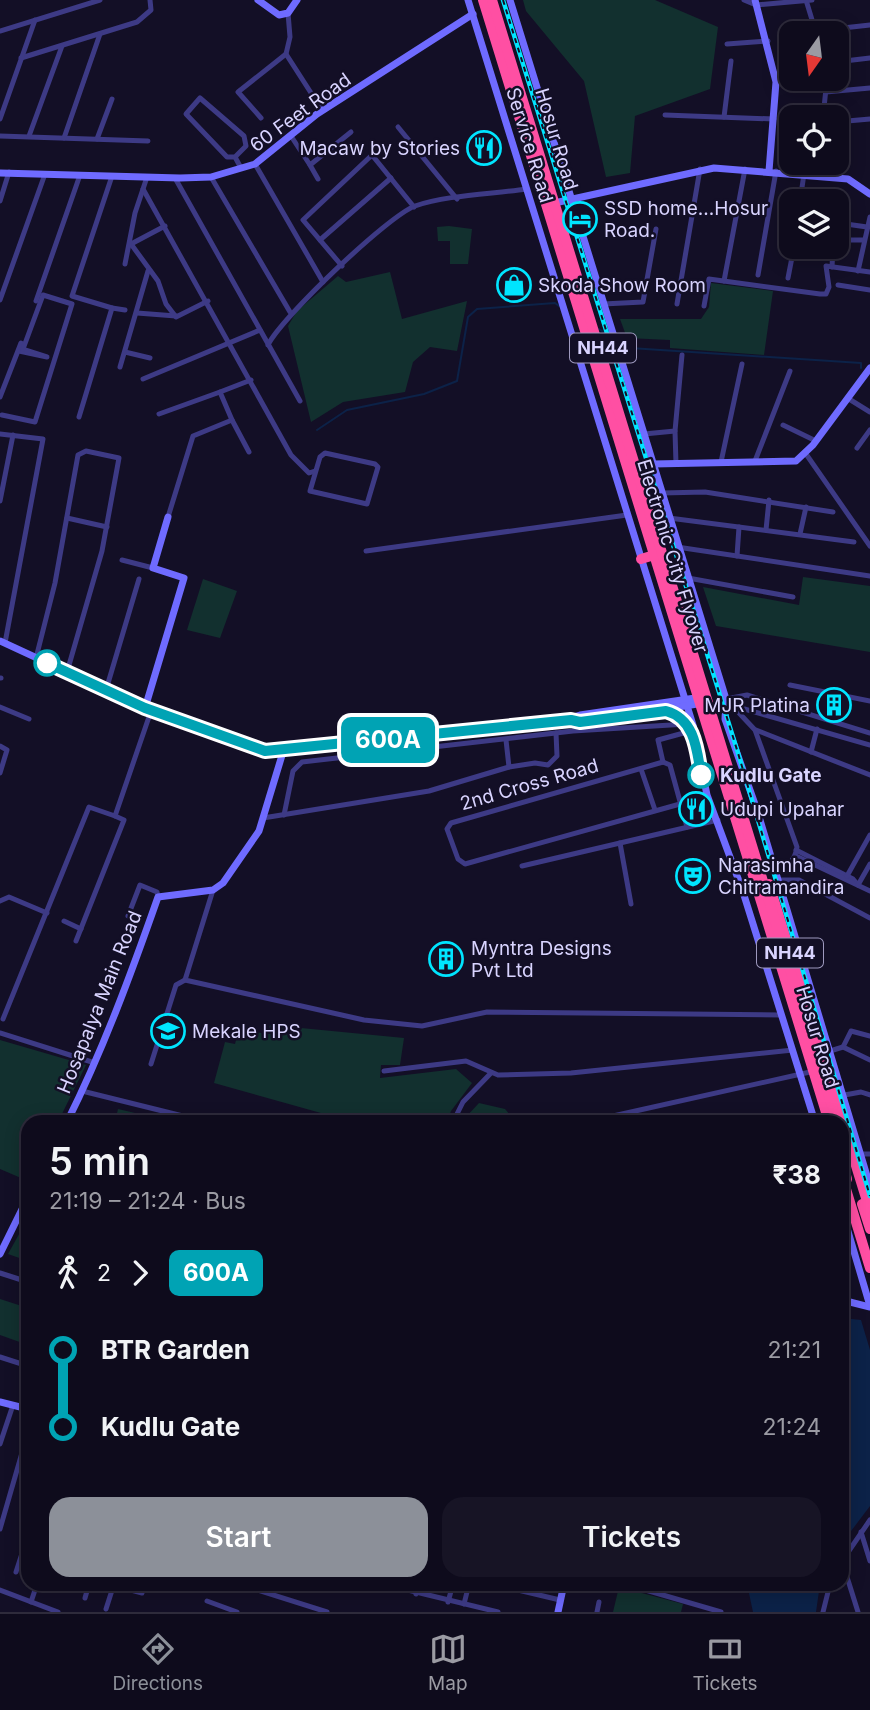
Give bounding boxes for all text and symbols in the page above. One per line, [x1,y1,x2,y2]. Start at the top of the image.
north arrow [779,21,849,91]
map controls [779,21,849,259]
street label: 60 Feet Road [245,68,355,157]
street label: Service Road [501,85,558,205]
street label: Hosur Road [530,86,583,193]
button: locate [779,105,849,175]
restaurant icon: Macaw by Stories [465,129,503,167]
place label: Macaw by Stories [300,137,460,160]
button: layers [779,189,849,259]
place label: SSD home...Hosur Road. [604,197,768,242]
hotel icon: SSD home...Hosur Road. [561,200,599,238]
shop icon: Skoda Show Room [495,266,533,304]
place label: Skoda Show Room [538,274,706,297]
road number: NH44 [570,334,636,362]
street label: Electronic City Flyover [632,457,713,656]
unlabelled marker [34,650,60,676]
building icon: MJR Platina [815,686,853,724]
place label: MJR Platina [704,694,810,717]
line badge: 600A [339,717,437,763]
text: 600A [355,725,421,754]
street label: 2nd Cross Road [457,754,601,815]
marker: Kudlu Gate [688,762,714,788]
place label: Kudlu Gate [720,764,822,787]
restaurant icon: Udupi Upahar [677,790,715,828]
place label: Udupi Upahar [720,798,844,821]
place label: Narasimha Chitramandira [718,854,844,899]
theatre icon: Narasimha Chitramandira [674,857,712,895]
street label: Hosapalya Main Road [52,908,147,1097]
place label: Myntra Designs Pvt Ltd [471,937,612,982]
road number: NH44 [757,938,823,968]
building icon: Myntra Designs Pvt Ltd [427,940,465,978]
street label: Hosur Road [791,984,844,1091]
school or university icon: Mekale HPS [149,1012,187,1050]
place label: Mekale HPS [192,1020,301,1043]
text: 5 min [49,1138,150,1184]
text: ₹38 [772,1159,821,1190]
text: 21:19 – 21:24 · Bus [49,1187,246,1215]
icon: walk [49,1254,87,1292]
icon: forward [121,1254,159,1292]
text: 600A [183,1258,249,1287]
text: 2 [97,1259,111,1287]
text: BTR Garden [101,1334,250,1365]
text: 21:21 [768,1336,821,1364]
text: Kudlu Gate [101,1411,240,1442]
text: 21:24 [762,1413,821,1441]
button: Start [49,1497,428,1577]
button: Tickets [442,1497,821,1577]
tab: Directions [113,1630,203,1695]
tab: Map [428,1630,468,1695]
tab: Tickets [693,1630,757,1695]

